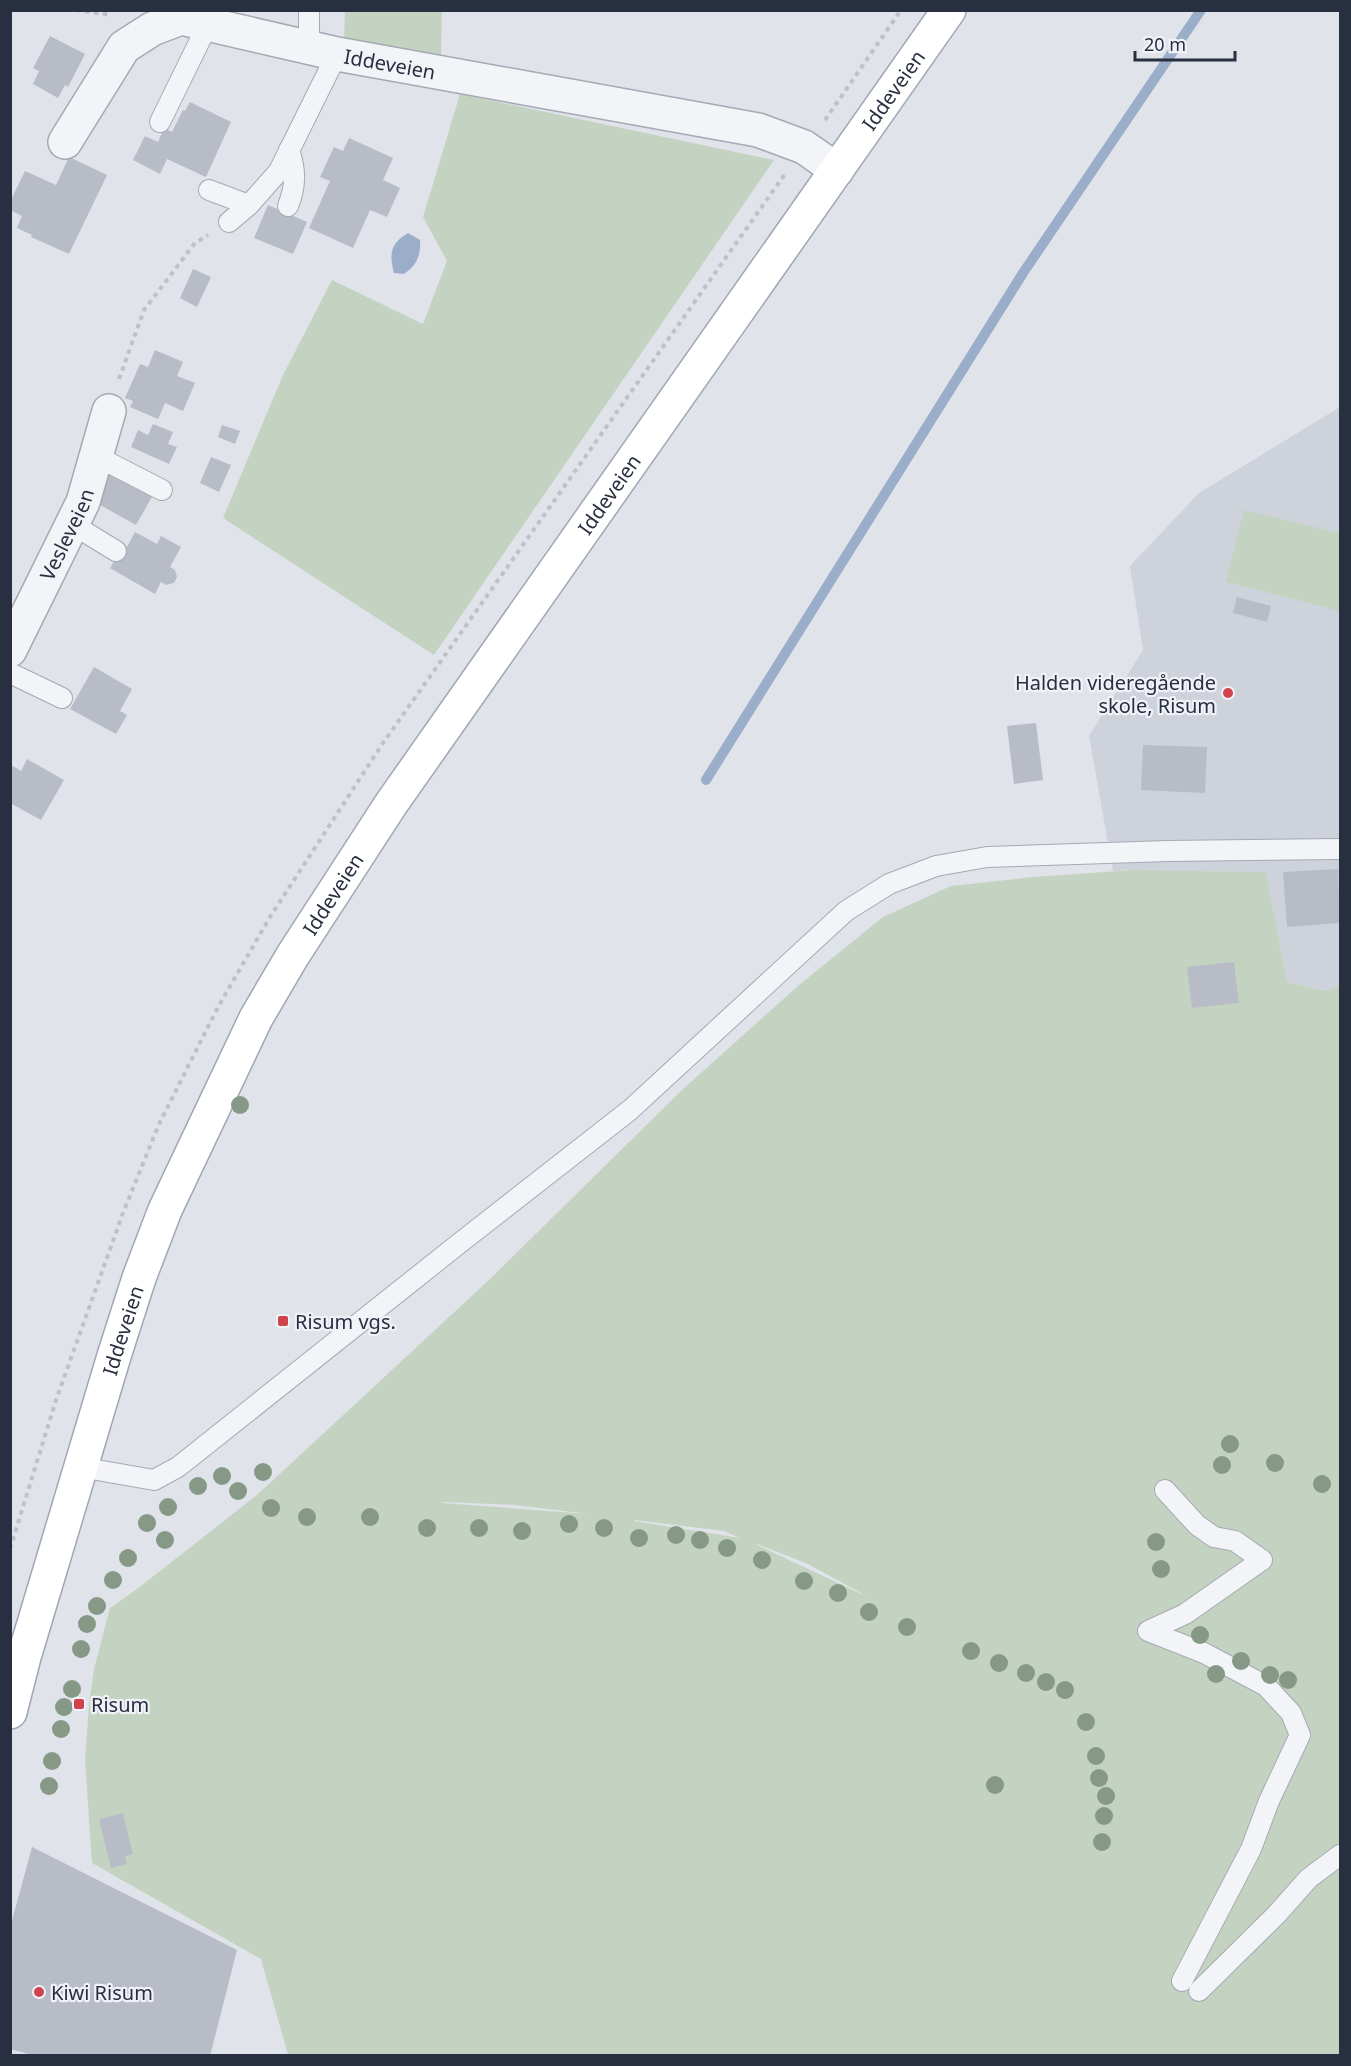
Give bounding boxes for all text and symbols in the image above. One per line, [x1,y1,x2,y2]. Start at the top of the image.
scale bar [1135,24,1236,62]
text: 20 m [1144,32,1186,56]
street label: Iddeveien [342,42,438,85]
street label: Iddeveien [855,44,931,136]
street label: Iddeveien [571,448,646,540]
street label: Vesleveien [33,485,100,585]
place label: Halden videregående skole, Risum [1015,669,1216,719]
marker: Halden videregående skole, Risum [1221,686,1235,700]
street label: Iddeveien [296,848,369,940]
street label: Iddeveien [96,1282,149,1378]
place label: Risum vgs. [295,1308,396,1335]
marker: Risum vgs. [276,1314,290,1328]
place label: Risum [91,1691,149,1718]
marker: Risum [72,1697,86,1711]
place label: Kiwi Risum [51,1979,153,2006]
marker: Kiwi Risum [32,1985,46,1999]

